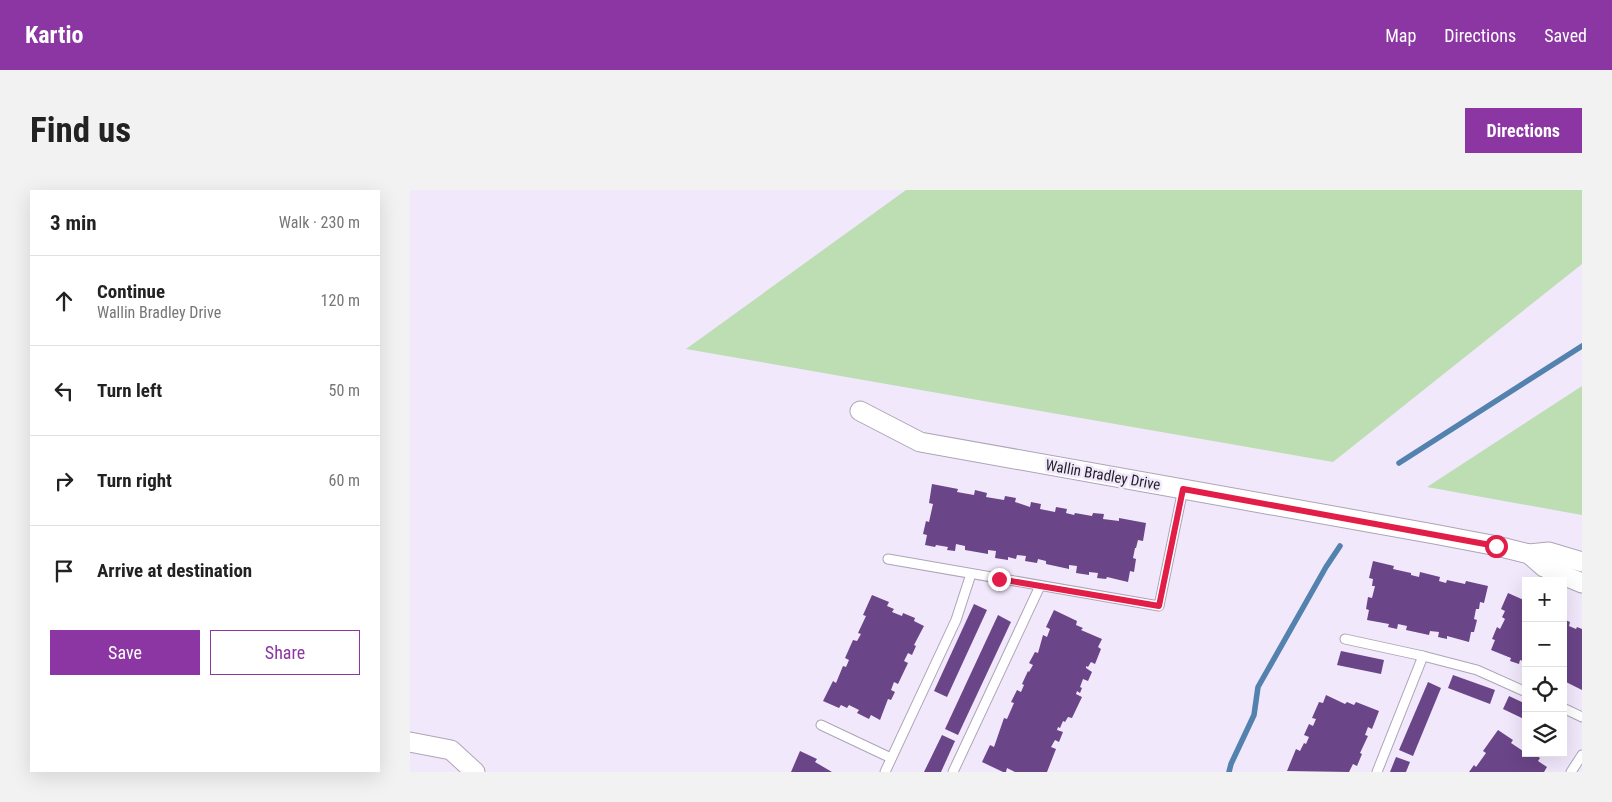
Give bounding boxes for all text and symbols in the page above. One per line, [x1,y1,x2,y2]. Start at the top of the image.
text: Kartio [25,21,83,49]
text: Map [1385,25,1416,46]
text: Directions [1444,25,1516,46]
text: Saved [1544,25,1587,46]
button: Directions [1465,108,1582,153]
text: Find us [30,110,131,151]
text: 3 min [50,211,97,235]
text: Walk · 230 m [279,213,360,232]
text: Continue [97,280,165,303]
icon: ahead [50,287,78,315]
text: 120 m [321,291,360,310]
text: Wallin Bradley Drive [97,303,221,322]
icon: left [50,377,78,405]
text: Turn left [97,379,162,402]
text: 50 m [328,381,360,400]
street label: Wallin Bradley Drive [1044,456,1162,494]
icon: right [50,467,78,495]
text: Turn right [97,469,172,492]
text: 60 m [328,471,360,490]
route start [1485,535,1508,558]
icon: arrive [50,557,78,585]
text: Arrive at destination [97,559,252,582]
route end [988,568,1011,591]
map controls [1522,577,1567,757]
button: + [1522,577,1567,622]
button: − [1522,622,1567,667]
button: Save [50,630,200,675]
button: Share [210,630,360,675]
button: locate [1522,667,1567,712]
button: layers [1522,712,1567,757]

